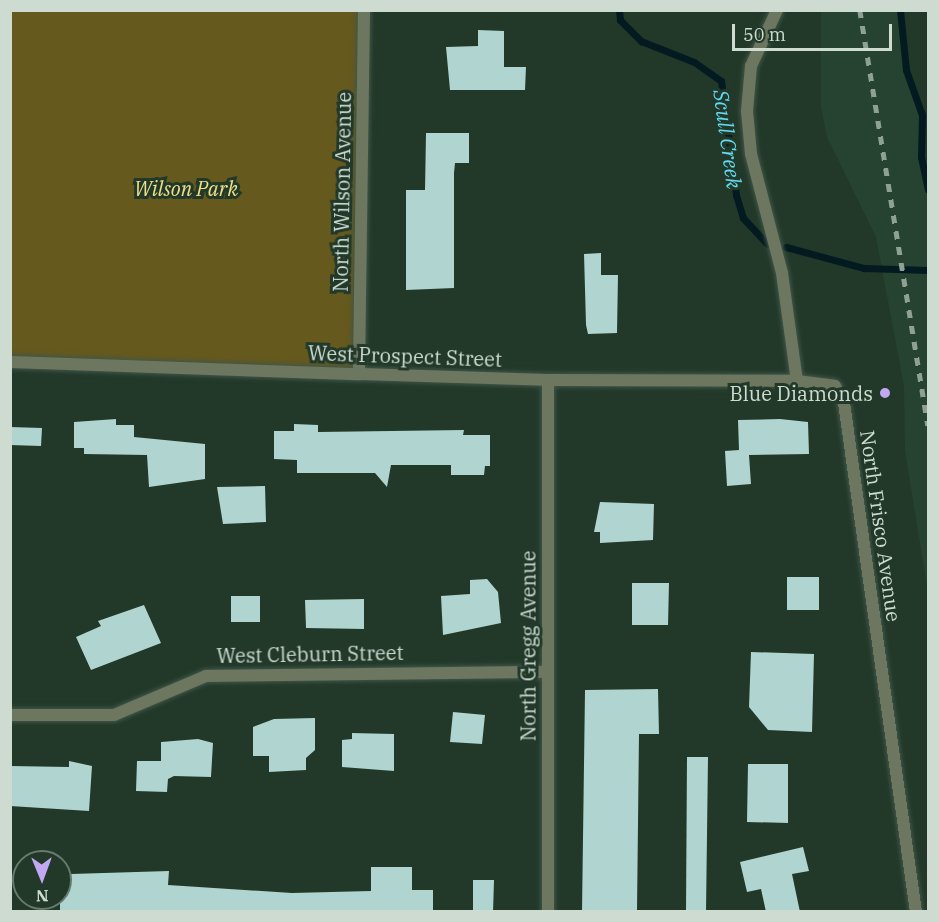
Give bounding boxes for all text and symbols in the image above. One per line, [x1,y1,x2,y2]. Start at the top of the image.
scale bar [735,12,896,50]
text: 50 m [743,23,786,46]
water label: Scull Creek [709,88,747,190]
street label: North Wilson Avenue [328,92,356,292]
park label: Wilson Park [134,176,238,200]
street label: West Prospect Street [308,341,502,371]
place label: Blue Diamonds [729,381,873,405]
marker: Blue Diamonds [878,386,892,400]
street label: North Frisco Avenue [856,429,906,623]
street label: North Gregg Avenue [516,551,540,741]
street label: West Cleburn Street [216,640,404,668]
north arrow [12,850,72,910]
text: N [36,886,49,906]

